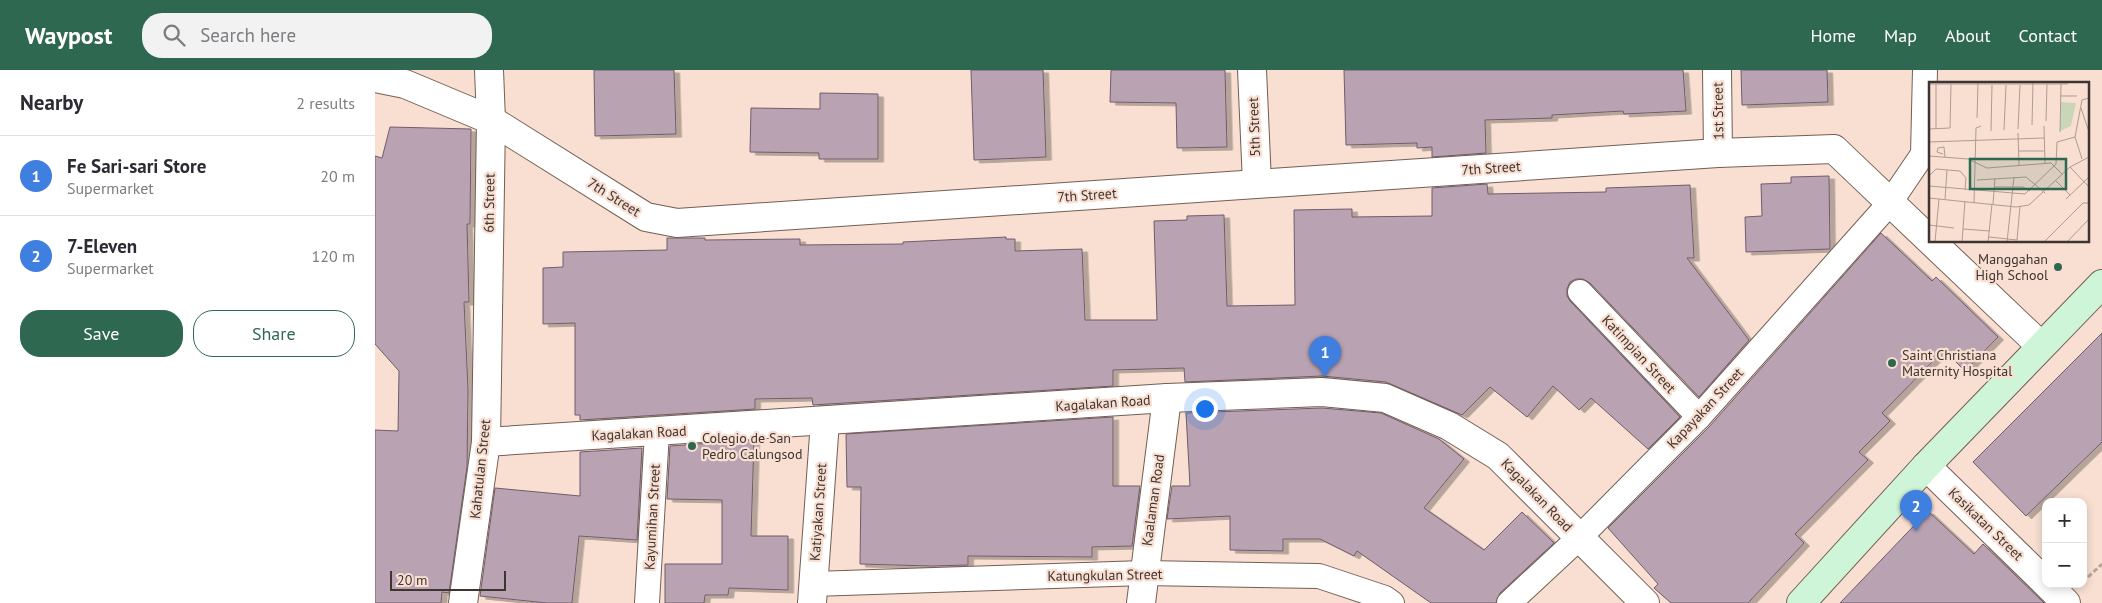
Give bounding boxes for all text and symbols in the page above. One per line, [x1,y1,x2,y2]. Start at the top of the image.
search box [142,13,492,58]
text: Waypost [25,20,112,51]
icon: search [160,21,188,49]
text: Search here [200,23,296,47]
text: Home [1810,24,1856,47]
text: Map [1884,24,1917,47]
text: About [1945,24,1991,47]
text: Contact [2019,24,2077,47]
street label: 1st Street [1708,82,1728,140]
inset map [1929,82,2089,242]
text: Nearby [20,89,83,116]
text: 2 results [296,93,355,113]
street label: 5th Street [1244,97,1264,157]
text: Fe Sari-sari Store [67,154,206,178]
street label: 7th Street [1461,157,1521,179]
text: 1 [31,166,41,186]
text: 20 m [320,166,355,186]
street label: 6th Street [479,173,499,233]
street label: 7th Street [584,174,644,220]
text: Supermarket [67,178,154,198]
street label: 7th Street [1057,184,1117,206]
text: 7-Eleven [67,234,137,258]
text: 2 [31,246,41,266]
text: 120 m [312,246,355,266]
place label: Manggahan High School [1975,250,2048,284]
text: Supermarket [67,258,154,278]
marker: Manggahan High School [2052,261,2064,273]
button: Save [20,310,183,357]
button: Share [193,310,355,357]
street label: Katimpian Street [1598,311,1680,397]
pin: 1 [1309,336,1341,377]
place label: Saint Christiana Maternity Hospital [1902,346,2012,380]
marker: Saint Christiana Maternity Hospital [1886,357,1898,369]
street label: Kapayakan Street [1663,364,1747,452]
street label: Kagalakan Road [1055,391,1151,415]
your location [1192,396,1218,422]
street label: Kahatulan Street [466,418,494,520]
street label: Kagalakan Road [591,422,687,444]
place label: Colegio de San Pedro Calungsod [702,429,802,463]
marker: Colegio de San Pedro Calungsod [686,440,698,452]
street label: Kaalaman Road [1138,453,1168,547]
street label: Kagalakan Road [1497,454,1577,536]
street label: Katiyakan Street [806,462,830,561]
street label: Kayumihan Street [640,463,664,570]
street label: Kasikatan Street [1945,484,2027,564]
pin: 2 [1900,490,1932,531]
map controls [2042,498,2087,588]
button: + [2042,498,2087,543]
button: − [2042,543,2087,588]
street label: Katungkulan Street [1047,565,1163,585]
scale bar [390,568,506,591]
text: 20 m [397,571,427,589]

